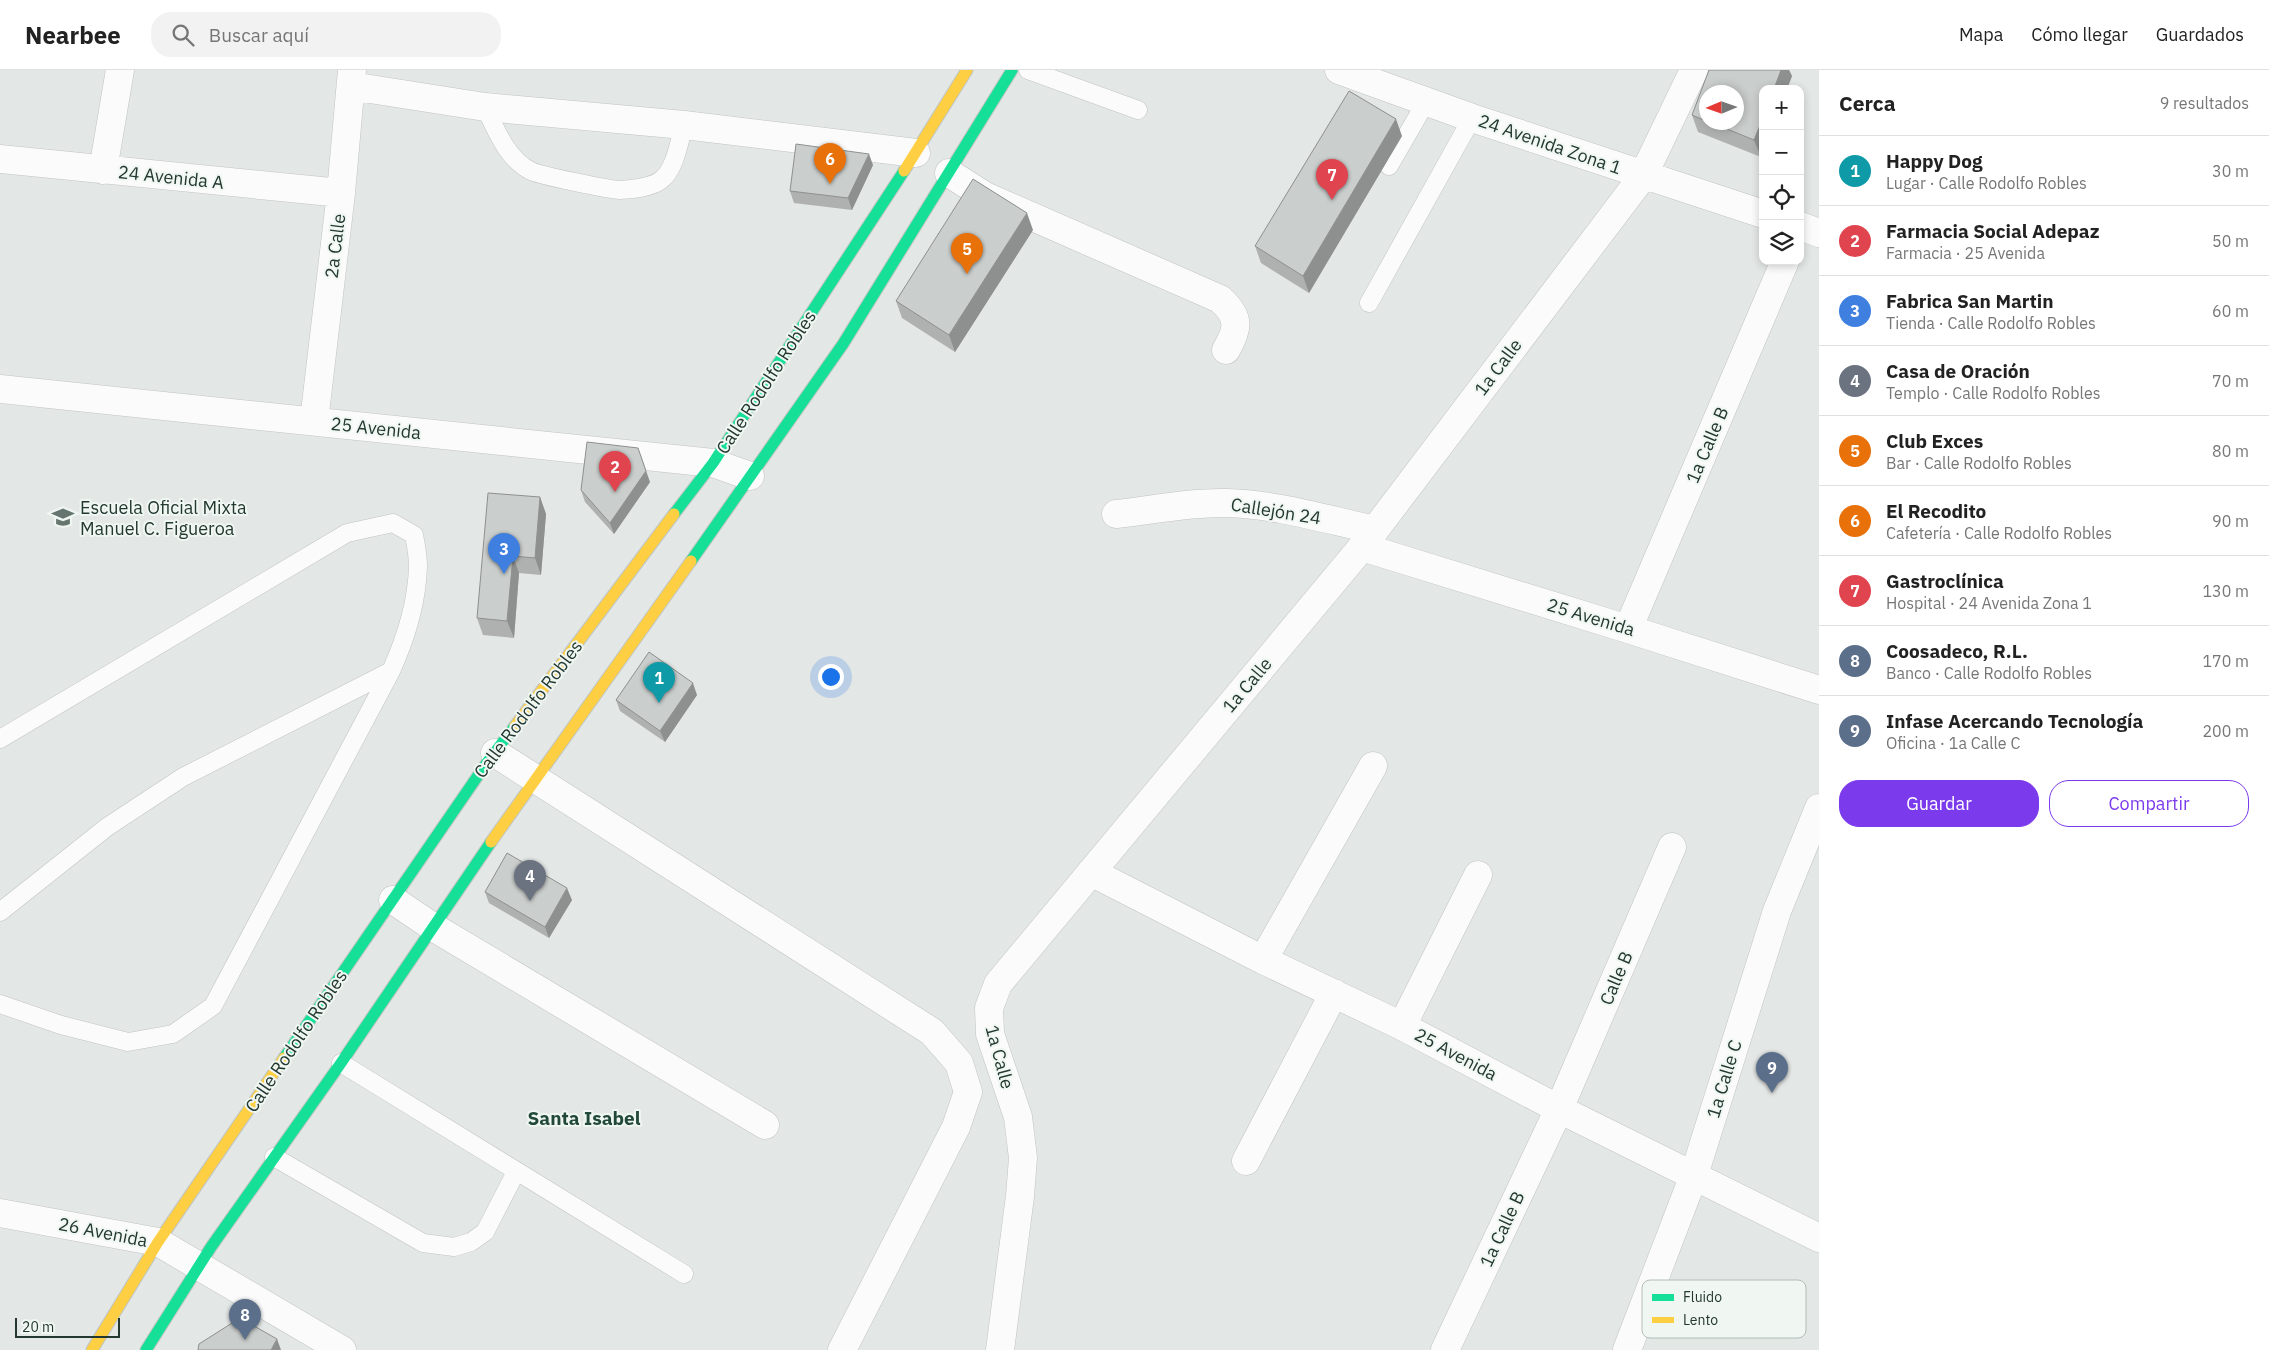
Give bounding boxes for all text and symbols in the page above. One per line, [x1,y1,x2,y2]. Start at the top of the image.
search box [151,12,501,57]
text: Nearbee [25,19,121,51]
icon: search [169,21,197,49]
text: Buscar aquí [209,23,309,47]
text: Mapa [1959,23,2003,46]
text: Cómo llegar [2031,23,2128,46]
text: Guardados [2156,23,2244,46]
north arrow [1699,85,1744,130]
map controls [1759,85,1804,265]
button: + [1759,85,1804,130]
text: Cerca [1839,89,1896,117]
text: 9 resultados [2160,93,2249,113]
street label: 24 Avenida Zona 1 [1475,109,1625,179]
button: − [1759,130,1804,175]
pin: 6 [814,143,846,184]
text: Happy Dog [1886,149,1983,173]
pin: 7 [1316,159,1348,200]
street label: 24 Avenida A [117,160,225,194]
text: 1 [1850,161,1860,181]
text: 30 m [2212,161,2249,181]
text: Lugar · Calle Rodolfo Robles [1886,173,2087,193]
button: locate [1759,175,1804,220]
street label: 2a Calle [320,212,350,280]
text: Farmacia Social Adepaz [1886,219,2100,243]
button: layers [1759,220,1804,265]
text: 2 [1850,231,1860,251]
text: 50 m [2212,231,2249,251]
pin: 5 [951,233,983,274]
text: Farmacia · 25 Avenida [1886,243,2045,263]
text: Fabrica San Martin [1886,289,2054,313]
text: 3 [1850,301,1860,321]
text: 60 m [2212,301,2249,321]
street label: Calle Rodolfo Robles [711,306,821,458]
text: Tienda · Calle Rodolfo Robles [1886,313,2096,333]
street label: 1a Calle [1469,334,1527,400]
text: Casa de Oración [1886,359,2030,383]
text: 4 [1850,371,1860,391]
text: 70 m [2212,371,2249,391]
text: Templo · Calle Rodolfo Robles [1886,383,2100,403]
street label: 1a Calle B [1681,403,1733,487]
street label: 25 Avenida [330,412,423,444]
text: Club Exces [1886,429,1983,453]
text: 5 [1850,441,1860,461]
text: 80 m [2212,441,2249,461]
pin: 2 [599,451,631,492]
text: Bar · Calle Rodolfo Robles [1886,453,2072,473]
street label: Callejón 24 [1229,493,1323,530]
place label: Escuela Oficial Mixta Manuel C. Figueroa [80,496,247,540]
text: El Recodito [1886,499,1986,523]
school or university icon: Escuela Oficial Mixta Manuel C. Figueroa [50,504,76,530]
text: 6 [1850,511,1860,531]
text: 90 m [2212,511,2249,531]
text: Cafetería · Calle Rodolfo Robles [1886,523,2112,543]
pin: 3 [488,533,520,574]
text: Gastroclínica [1886,569,2004,593]
text: 7 [1850,581,1860,601]
text: 130 m [2202,581,2249,601]
street label: 25 Avenida [1544,593,1638,641]
text: Hospital · 24 Avenida Zona 1 [1886,593,2092,613]
street label: Calle Rodolfo Robles [469,635,587,783]
text: Coosadeco, R.L. [1886,639,2028,663]
text: 8 [1850,651,1860,671]
text: 170 m [2202,651,2249,671]
street label: 1a Calle [1217,653,1277,717]
pin: 1 [643,662,675,703]
text: Banco · Calle Rodolfo Robles [1886,663,2092,683]
your location [818,664,844,690]
text: Infase Acercando Tecnología [1886,709,2143,733]
text: 9 [1850,721,1860,741]
text: 200 m [2202,721,2249,741]
text: Oficina · 1a Calle C [1886,733,2020,753]
button: Guardar [1839,780,2039,827]
button: Compartir [2049,780,2249,827]
pin: 4 [514,860,546,901]
street label: Calle B [1594,948,1638,1008]
street label: Calle Rodolfo Robles [240,965,352,1117]
street label: 1a Calle [980,1023,1020,1091]
street label: 25 Avenida [1411,1023,1502,1086]
street label: 1a Calle C [1701,1037,1747,1121]
pin: 9 [1756,1052,1788,1093]
district label: Santa Isabel [527,1106,641,1130]
street label: 1a Calle B [1474,1187,1530,1271]
street label: 26 Avenida [56,1212,150,1252]
legend [1642,1280,1806,1338]
text: Fluido [1683,1288,1722,1306]
pin: 8 [229,1299,261,1340]
text: Lento [1683,1311,1718,1329]
scale bar [15,1315,120,1338]
text: 20 m [22,1318,54,1336]

